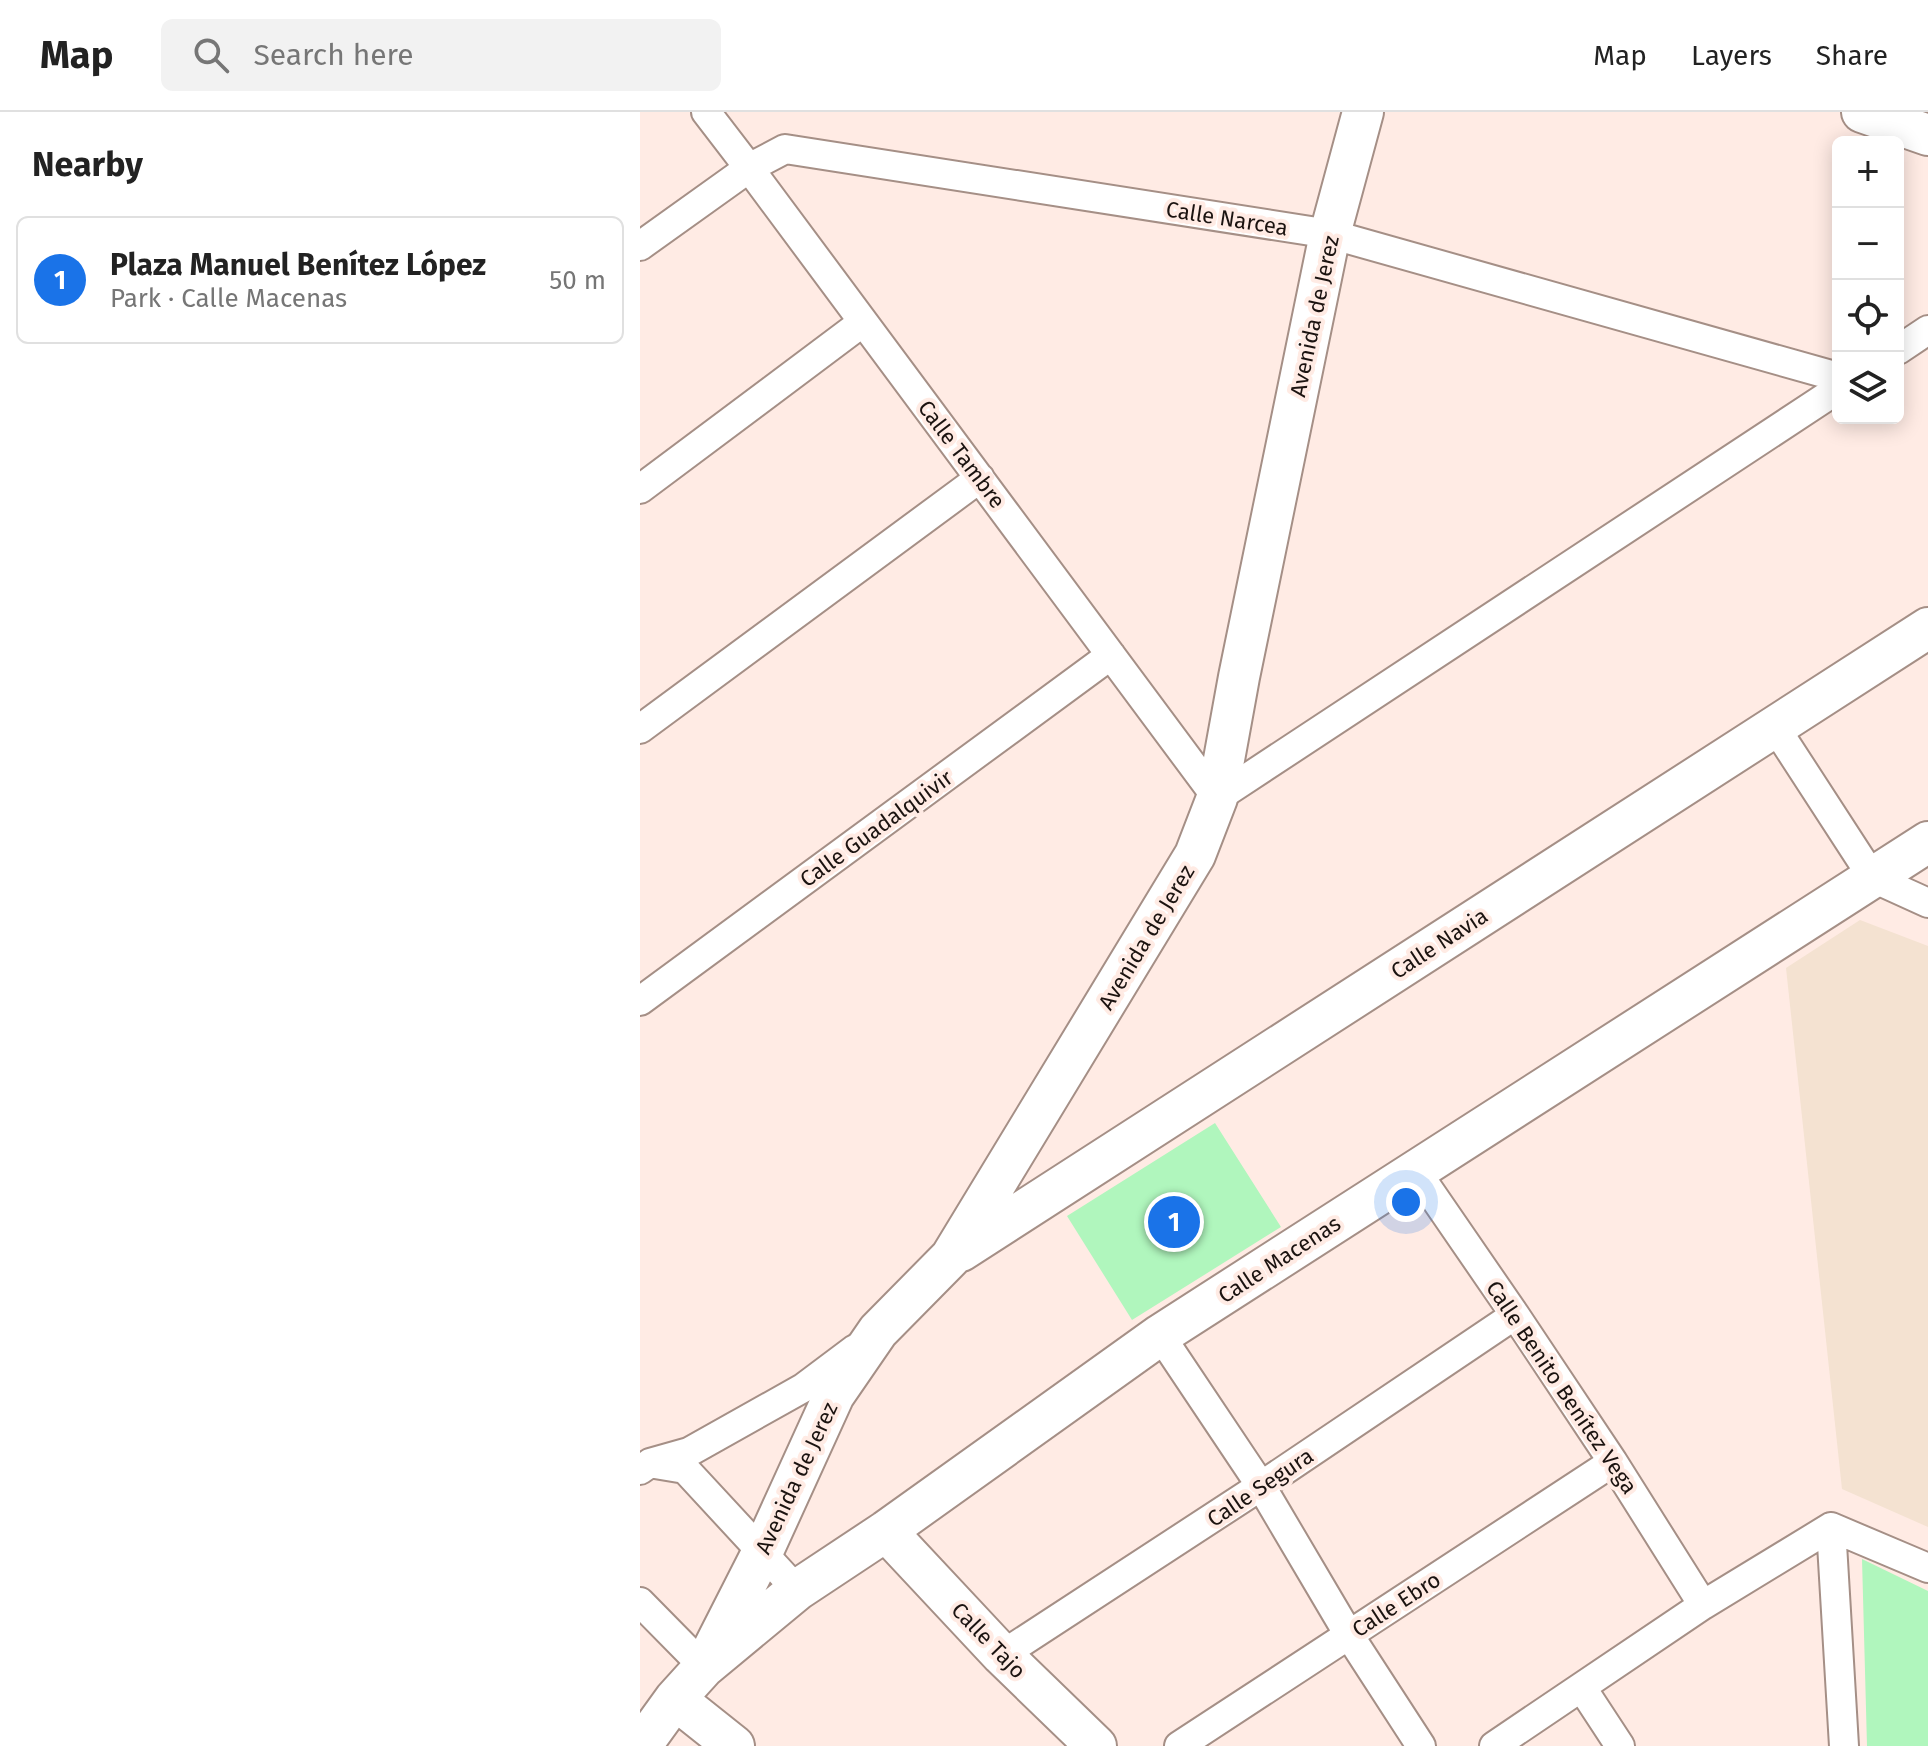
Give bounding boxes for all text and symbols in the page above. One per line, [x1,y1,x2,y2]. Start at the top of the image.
search box [161,19,721,91]
text: Map [40,32,113,78]
icon: search [189,33,233,77]
text: Search here [253,37,414,73]
text: Map [1593,39,1647,72]
text: Layers [1691,39,1772,72]
text: Share [1816,39,1888,72]
map controls [1832,136,1904,424]
button: + [1832,136,1904,208]
text: Nearby [32,144,143,185]
street label: Calle Narcea [1164,196,1290,241]
button: − [1832,208,1904,280]
street label: Avenida de Jerez [1284,233,1345,399]
text: Plaza Manuel Benítez López [110,247,486,283]
text: 1 [54,265,66,296]
text: 50 m [549,265,606,296]
button: locate [1832,280,1904,352]
text: Park · Calle Macenas [110,283,347,314]
button: layers [1832,352,1904,424]
street label: Calle Tambre [912,395,1011,514]
street label: Calle Guadalquivir [795,764,958,893]
street label: Avenida de Jerez [1093,860,1200,1015]
street label: Calle Navia [1386,902,1493,985]
your location [1386,1182,1426,1222]
pin: 1 [1148,1192,1200,1252]
street label: Calle Macenas [1213,1210,1346,1309]
street label: Calle Benito Benítez Vega [1480,1276,1643,1499]
street label: Avenida de Jerez [749,1398,843,1558]
street label: Calle Segura [1202,1442,1318,1533]
street label: Calle Ebro [1347,1566,1446,1643]
street label: Calle Tajo [946,1597,1032,1684]

